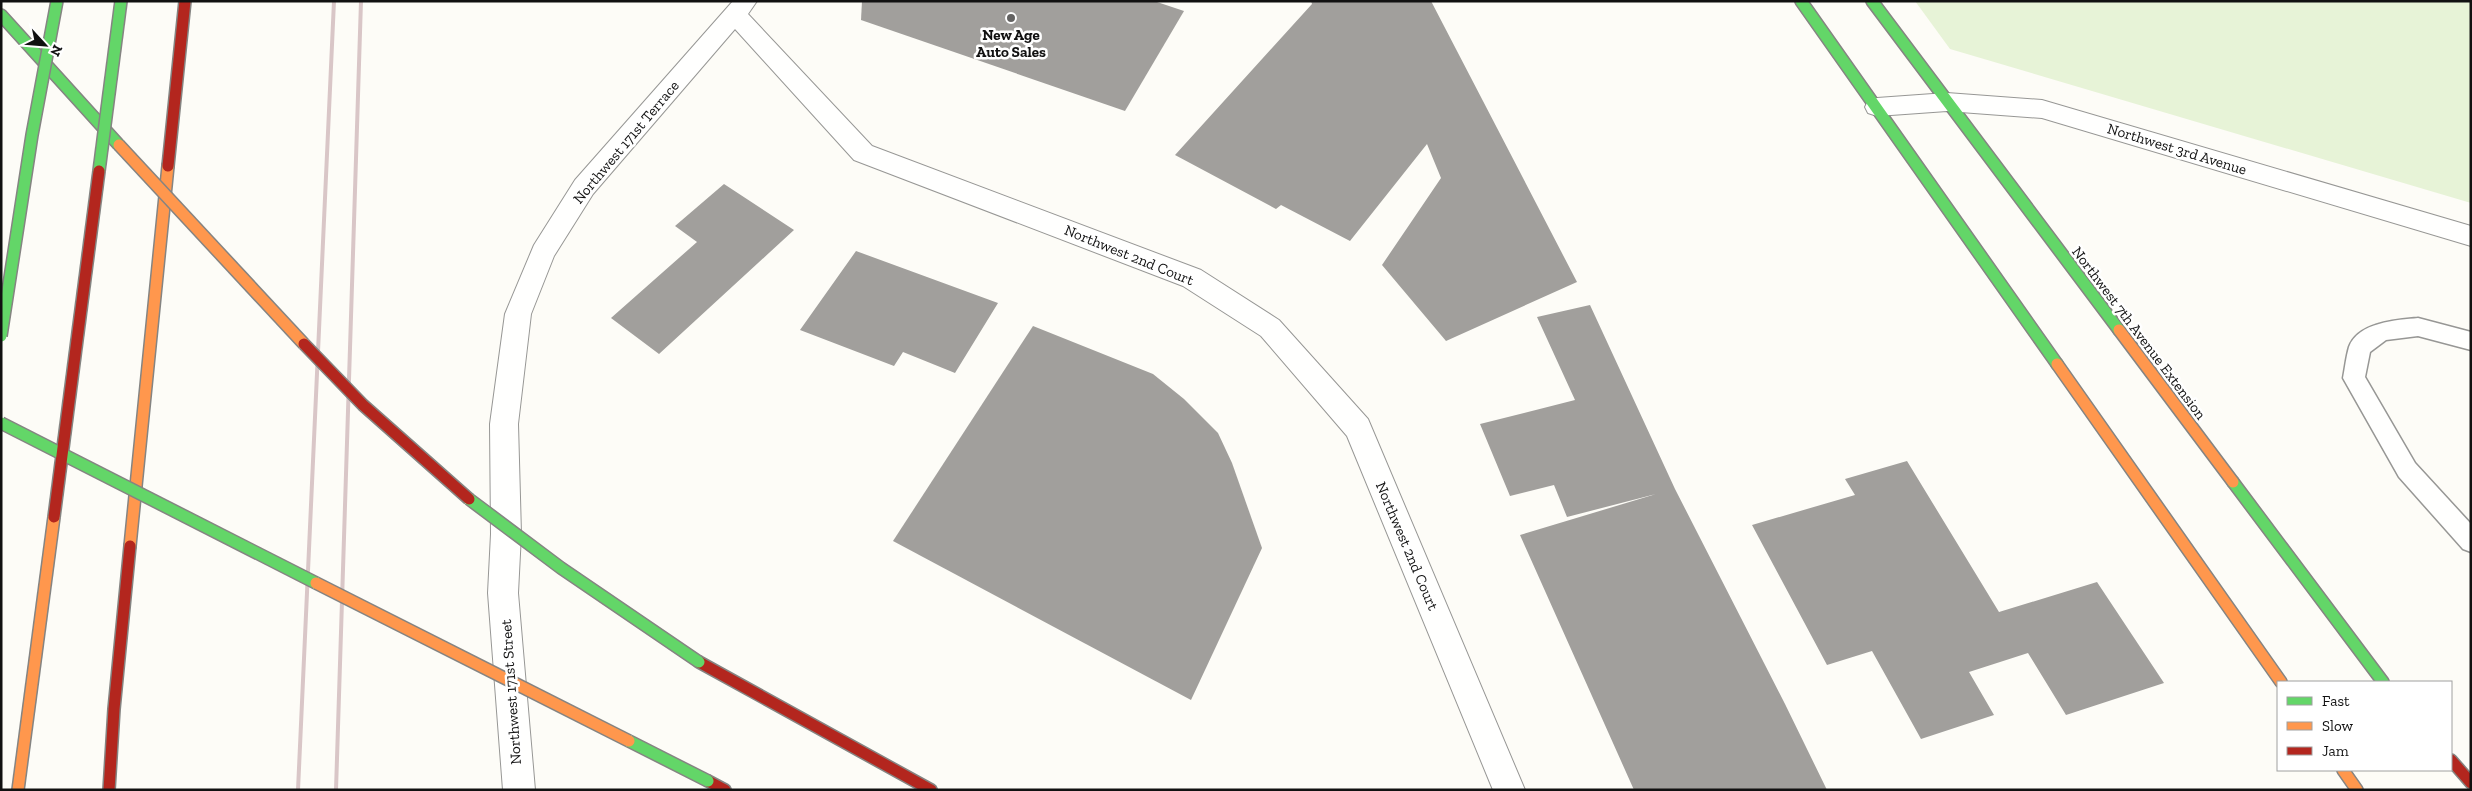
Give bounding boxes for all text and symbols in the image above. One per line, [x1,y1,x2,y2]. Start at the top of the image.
marker: New Age Auto Sales [1005,12,1017,24]
north arrow [20,20,70,70]
place label: New Age Auto Sales [976,26,1046,61]
text: N [46,42,66,59]
street label: Northwest 171st Terrace [569,77,683,207]
street label: Northwest 3rd Avenue [2105,119,2249,179]
street label: Northwest 2nd Court [1062,221,1197,289]
street label: Northwest 7th Avenue Extension [2068,243,2210,423]
street label: Northwest 2nd Court [1372,479,1442,613]
street label: Northwest 171st Street [497,618,525,765]
legend [2277,681,2452,771]
text: Fast [2322,692,2350,710]
text: Slow [2322,717,2354,735]
text: Jam [2322,742,2349,760]

